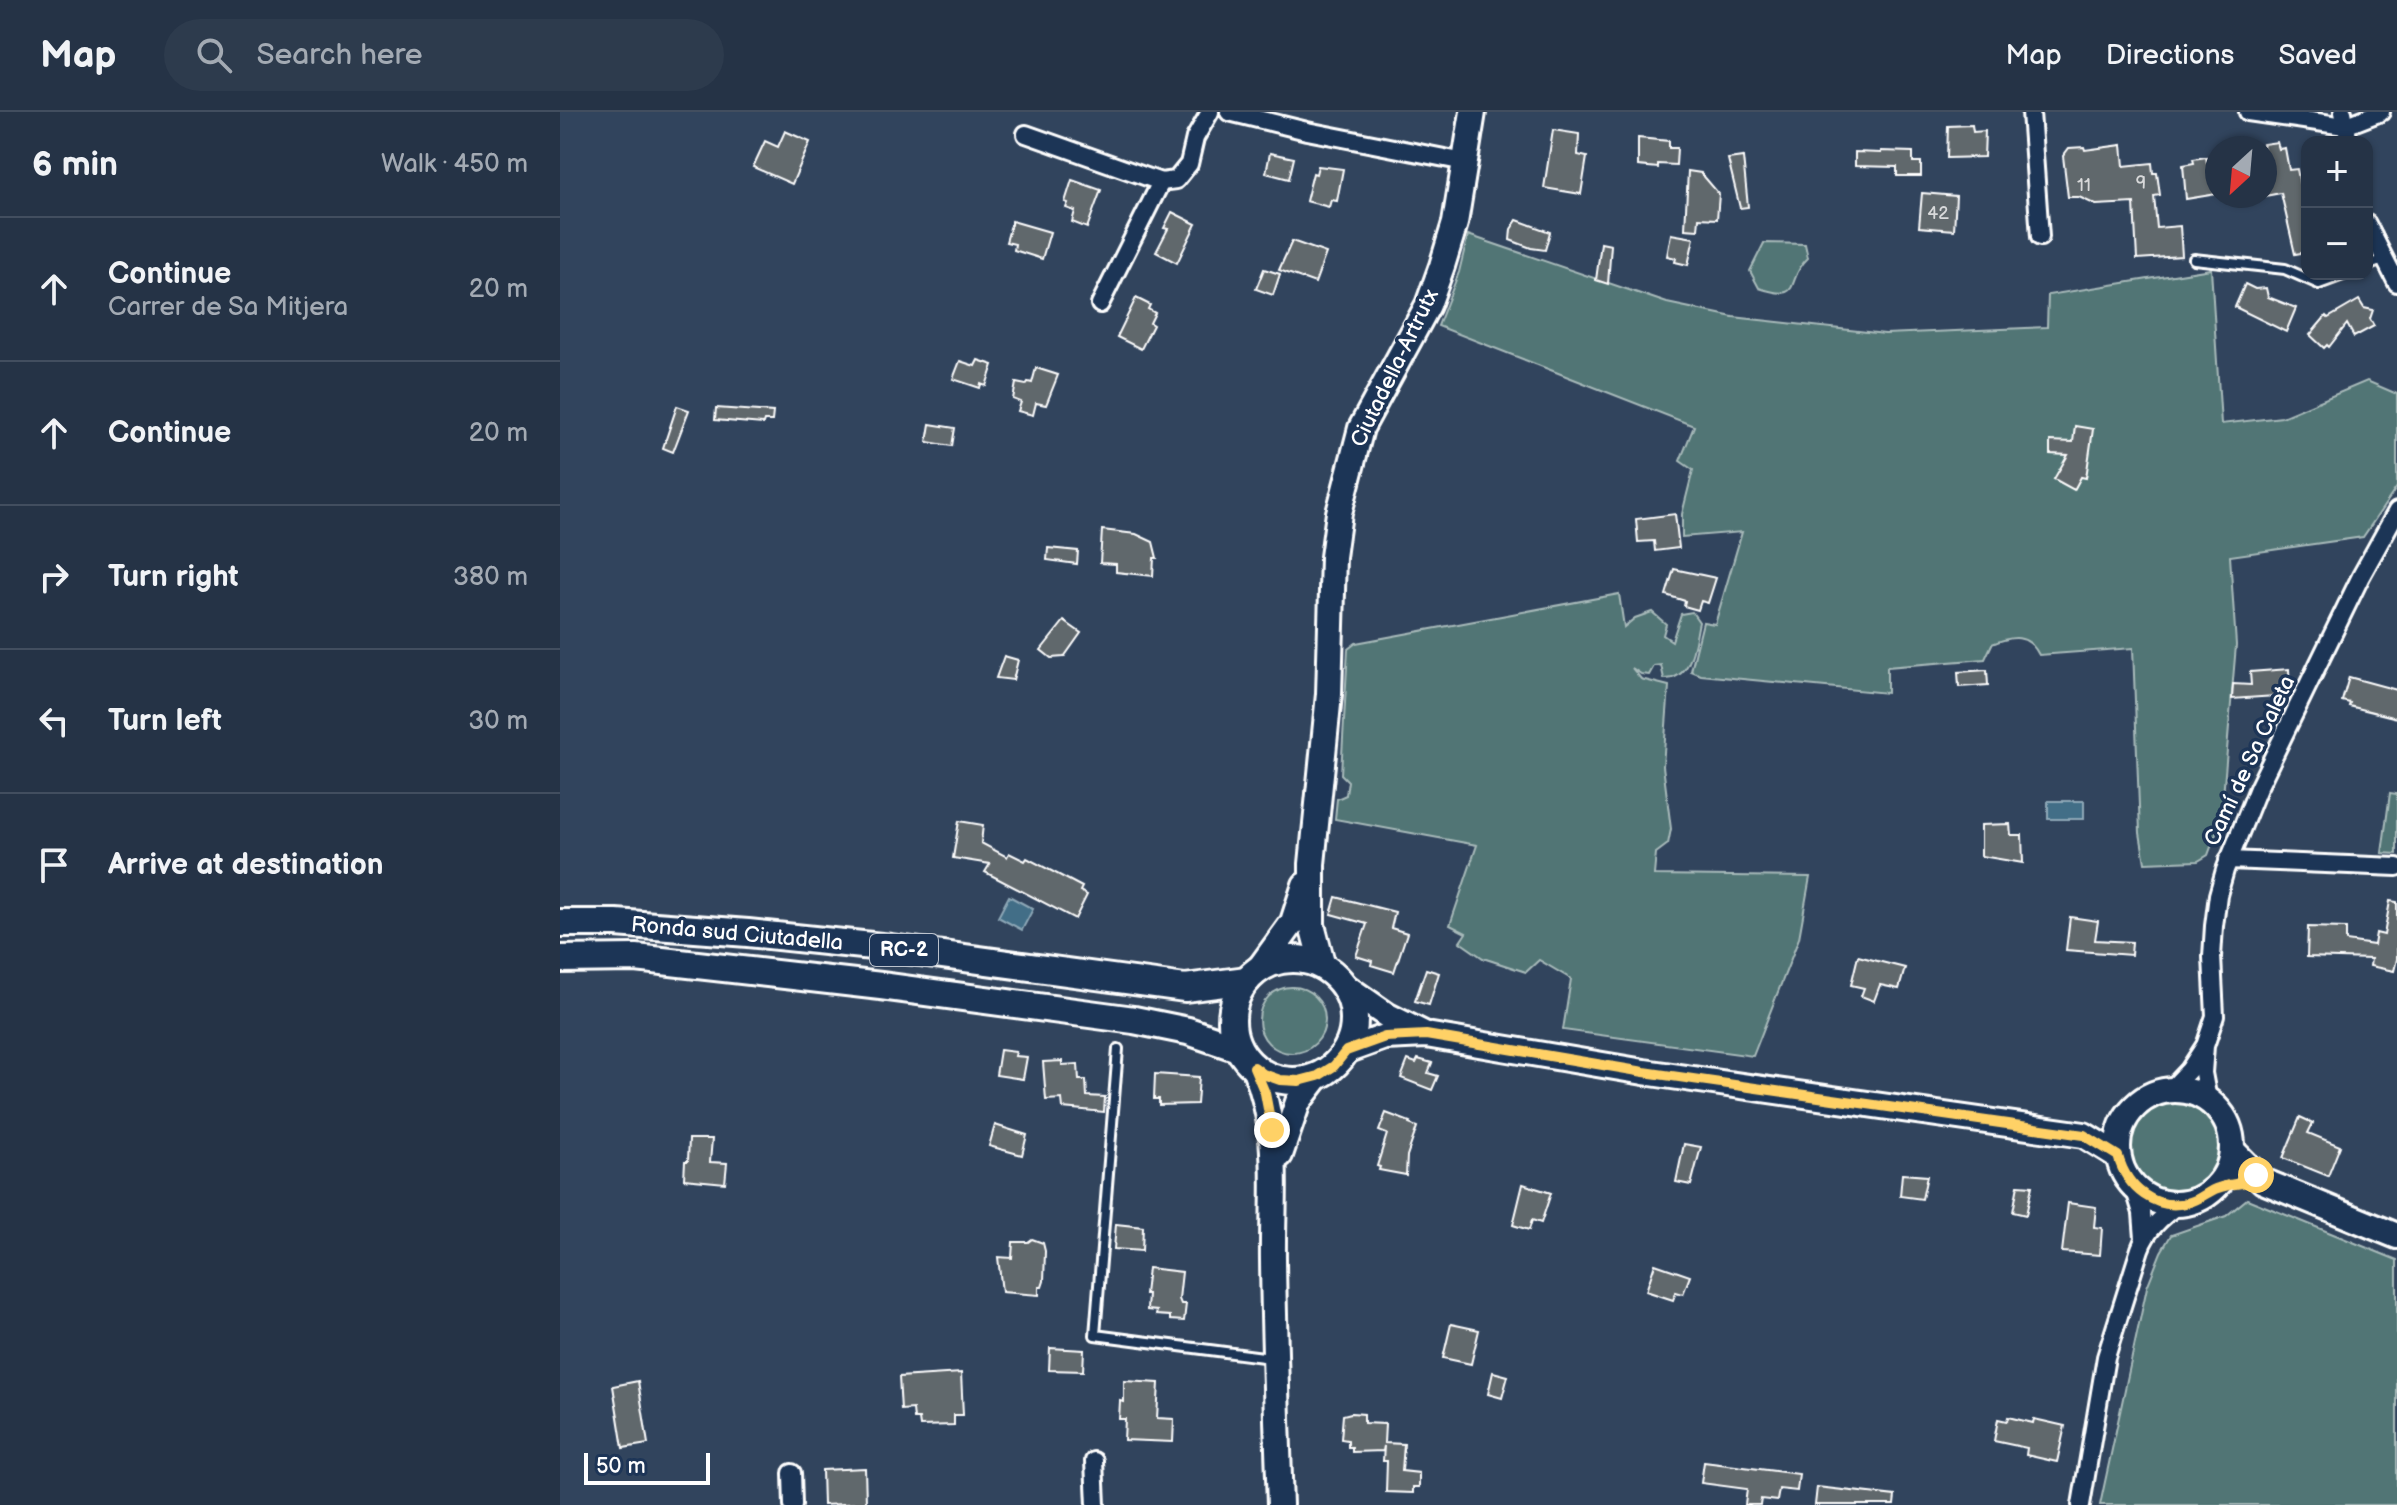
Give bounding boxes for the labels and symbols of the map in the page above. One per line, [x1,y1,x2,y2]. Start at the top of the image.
north arrow [2205,136,2277,208]
house number: 9 [2136,173,2146,194]
house number: 11 [2077,175,2091,196]
house number: 42 [1927,203,1949,224]
street label: Ciutadella-Artrutx [1345,284,1445,452]
street label: Camí de Sa Caleta [2199,672,2301,850]
street label: Ronda sud Ciutadella [630,911,844,957]
road number: RC-2 [870,934,938,966]
route end [1254,1112,1290,1148]
route start [2238,1157,2274,1193]
scale bar [584,1449,710,1485]

